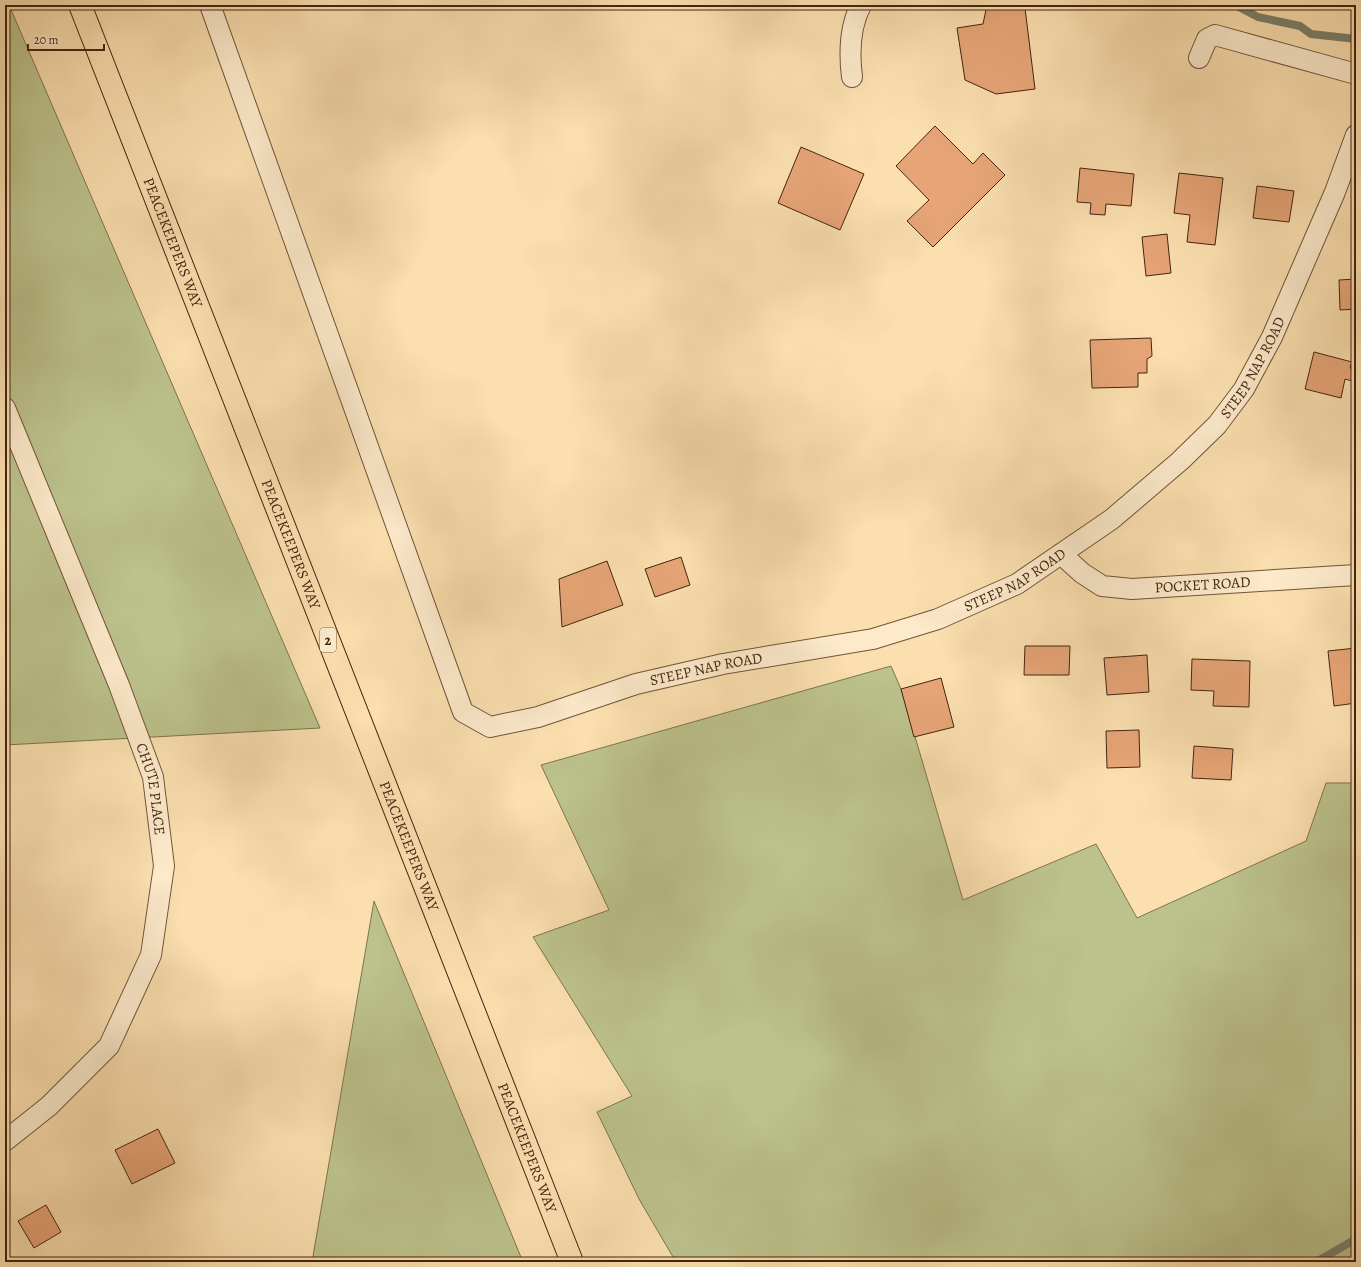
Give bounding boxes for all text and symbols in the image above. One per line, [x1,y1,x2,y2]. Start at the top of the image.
scale bar [28,26,104,52]
text: 20 m [34,32,58,48]
street label: PEACEKEEPERS WAY [138,175,208,311]
street label: STEEP NAP ROAD [1215,314,1290,422]
street label: PEACEKEEPERS WAY [257,476,326,613]
street label: STEEP NAP ROAD [961,543,1070,616]
street label: POCKET ROAD [1154,572,1251,598]
road number: 2 [320,628,336,652]
street label: STEEP NAP ROAD [648,648,764,690]
street label: CHUTE PLACE [131,740,170,836]
street label: PEACEKEEPERS WAY [375,778,444,915]
street label: PEACEKEEPERS WAY [493,1080,562,1216]

